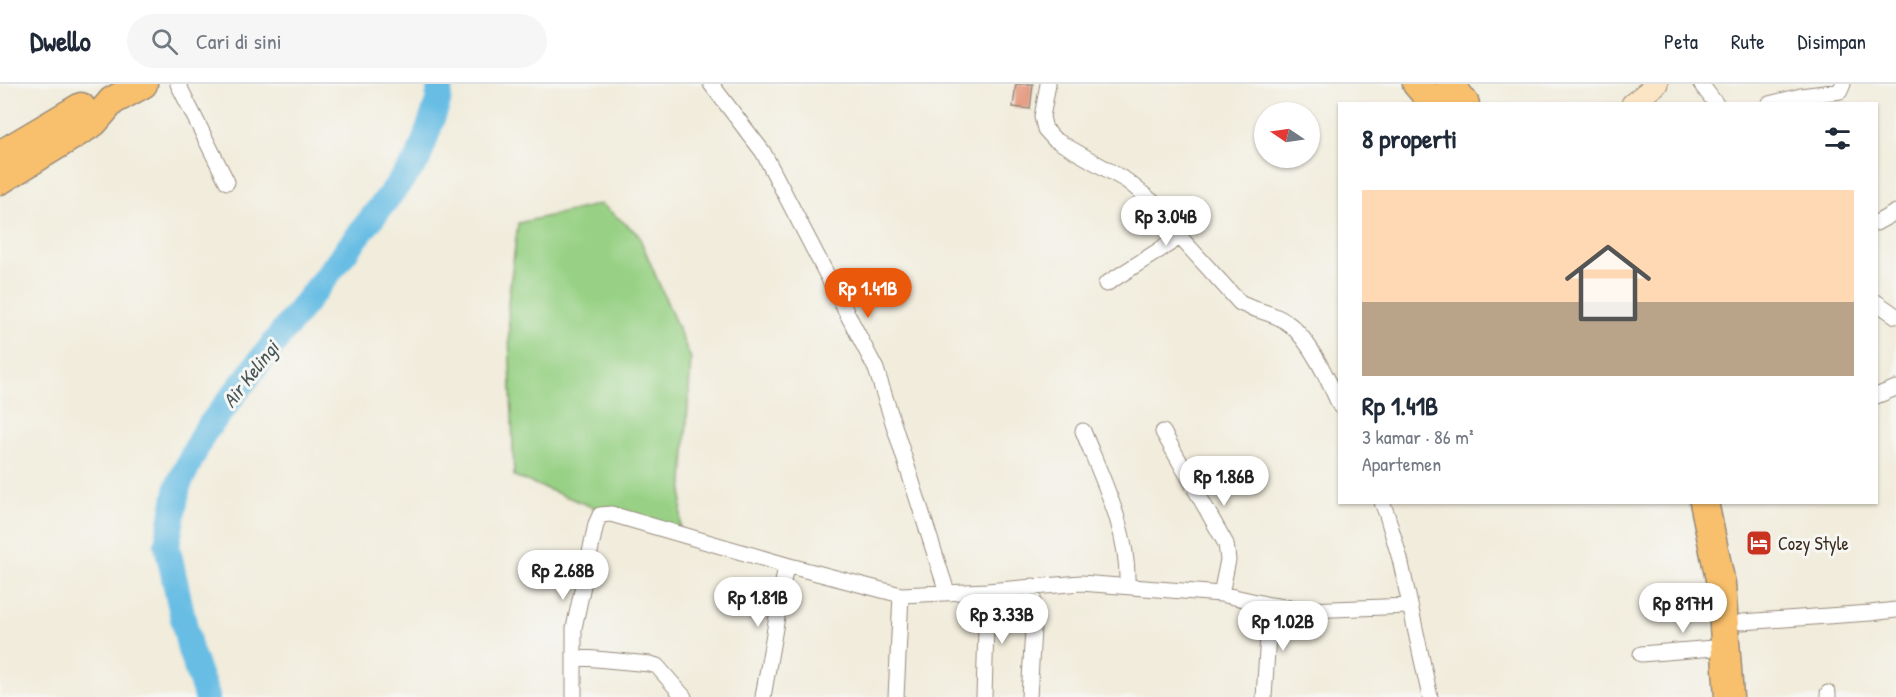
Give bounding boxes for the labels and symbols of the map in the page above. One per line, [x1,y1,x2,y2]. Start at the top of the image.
north arrow [1254,102,1320,168]
pin: Rp 3.04B [1104,196,1228,247]
pin: Rp 1.41B [806,268,930,319]
water label: Air Kelingi [216,333,287,413]
pin: Rp 1.86B [1162,456,1286,507]
hotel icon: Cozy Style [1744,528,1774,558]
place label: Cozy Style [1778,531,1849,556]
pin: Rp 2.68B [501,550,625,601]
pin: Rp 1.81B [696,577,820,628]
pin: Rp 817M [1628,583,1738,634]
pin: Rp 3.33B [940,594,1064,645]
pin: Rp 1.02B [1221,601,1345,652]

